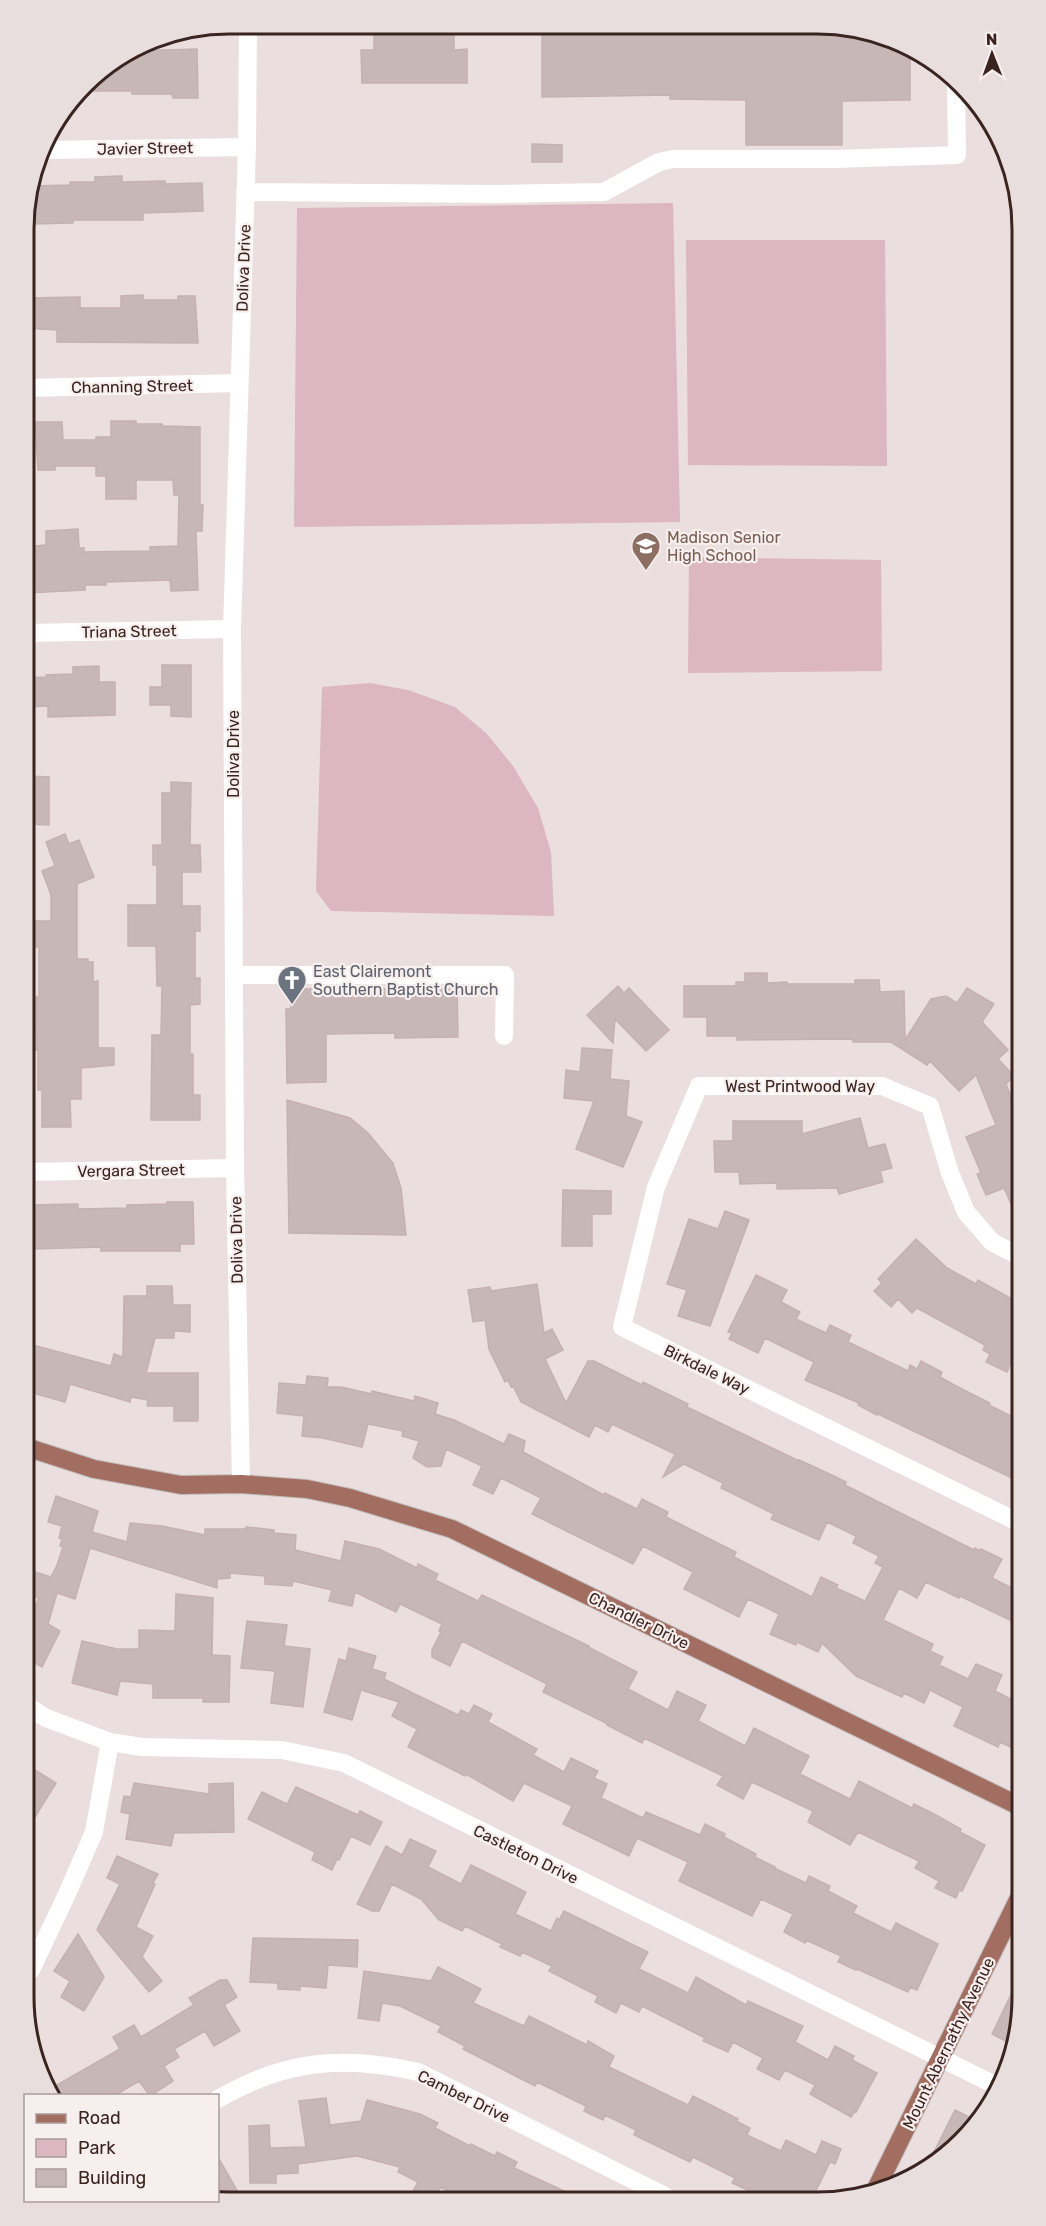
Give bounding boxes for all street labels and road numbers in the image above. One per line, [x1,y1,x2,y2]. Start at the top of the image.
street label: Javier Street [97,138,193,159]
street label: Doliva Drive [232,224,255,312]
street label: Channing Street [71,376,193,397]
street label: Triana Street [81,621,177,642]
street label: Doliva Drive [224,710,243,798]
street label: West Printwood Way [725,1077,875,1096]
street label: Vergara Street [77,1160,185,1181]
street label: Doliva Drive [226,1196,247,1284]
street label: Birkdale Way [661,1340,753,1399]
street label: Chandler Drive [585,1588,692,1653]
street label: Castleton Drive [470,1821,581,1888]
street label: Mount Abernathy Avenue [899,1954,998,2132]
street label: Camber Drive [415,2066,513,2127]

